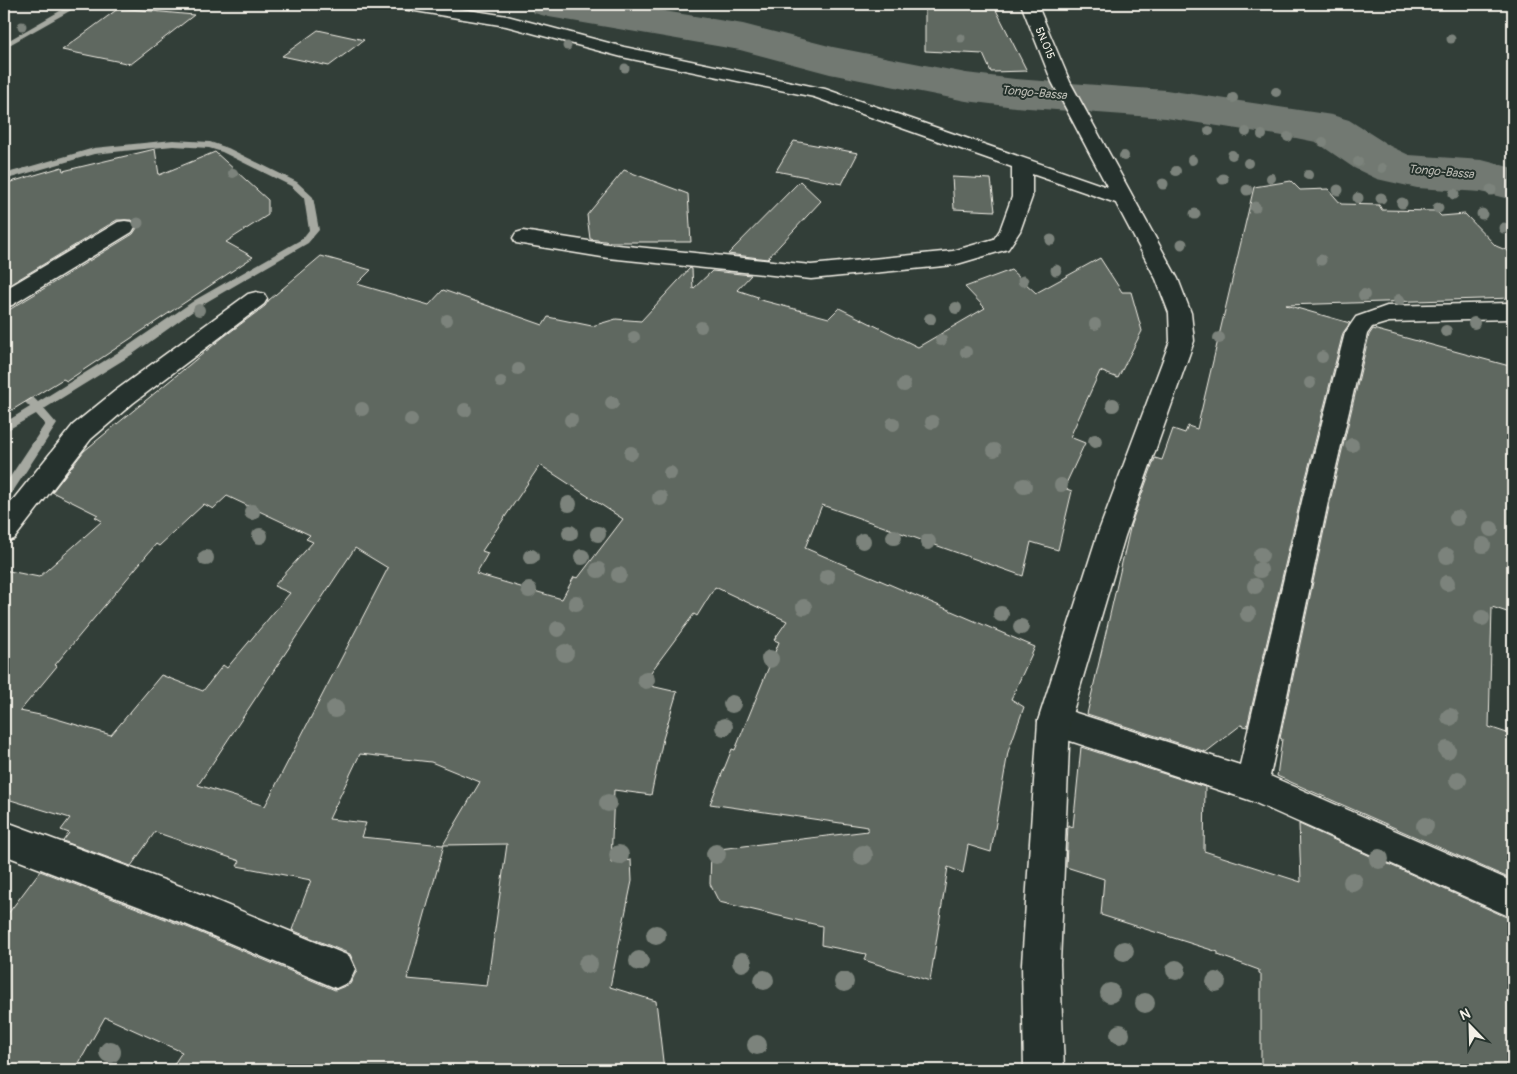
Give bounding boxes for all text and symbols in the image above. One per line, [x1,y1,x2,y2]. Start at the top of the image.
street label: 5N.015 [1032,25,1058,61]
water label: Tongo-Bassa [1001,83,1069,103]
water label: Tongo-Bassa [1408,162,1476,182]
north arrow [1444,1002,1494,1052]
text: N [1457,1005,1473,1024]

